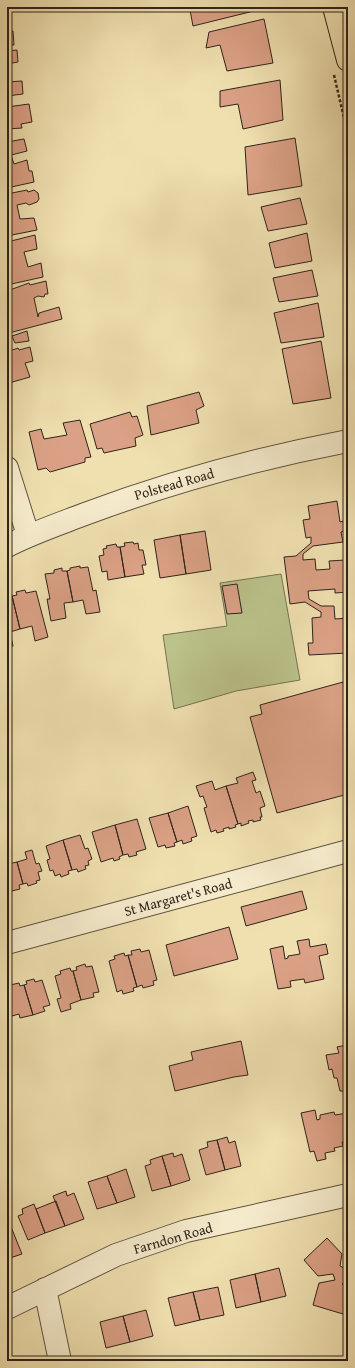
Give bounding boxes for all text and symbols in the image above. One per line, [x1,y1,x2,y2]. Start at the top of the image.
street label: Polstead Road [132,463,217,505]
street label: St Margaret's Road [122,873,235,921]
street label: Farndon Road [131,1217,215,1259]

